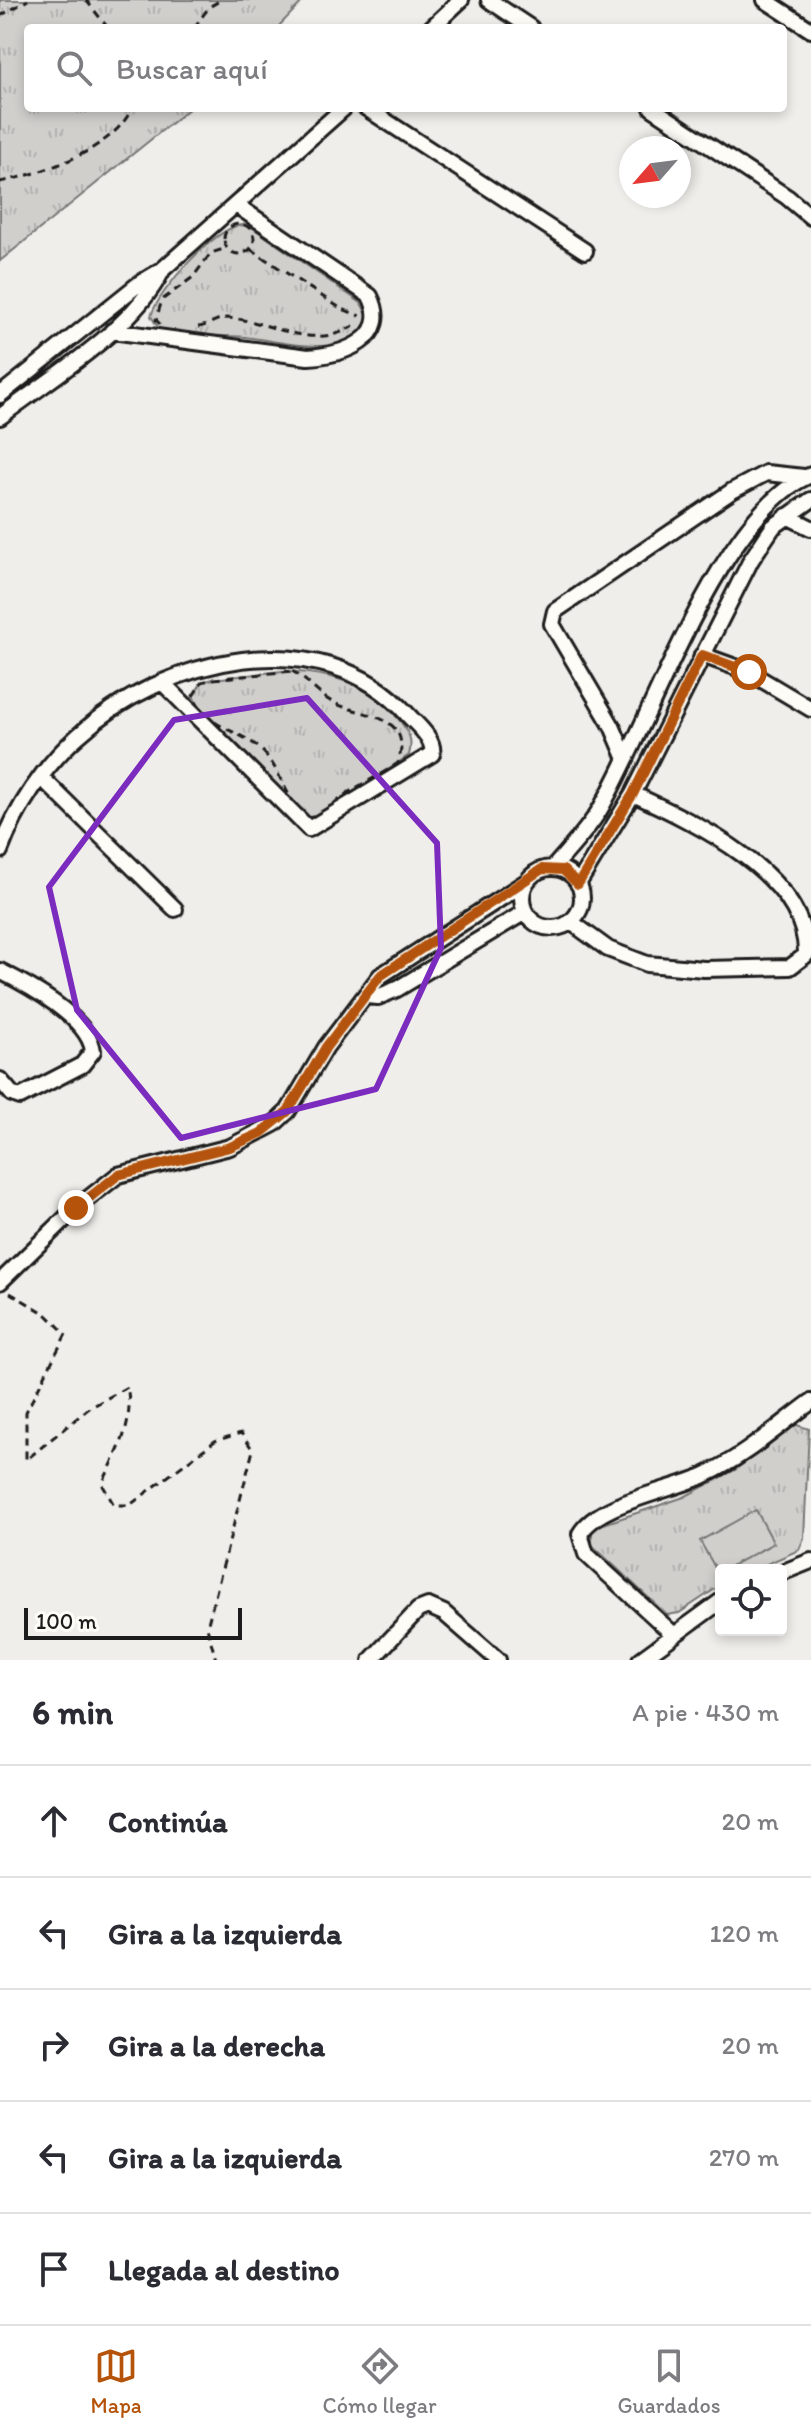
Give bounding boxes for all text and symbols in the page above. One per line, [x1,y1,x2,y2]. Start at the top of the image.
search box [24,24,787,112]
icon: search [52,46,96,90]
text: Buscar aquí [116,50,268,87]
north arrow [619,136,691,208]
route start [731,654,767,690]
route end [58,1190,94,1226]
map controls [715,1564,787,1636]
button: locate [715,1564,787,1636]
scale bar [24,1604,242,1640]
text: 100 m [36,1608,97,1635]
text: 6 min [32,1692,113,1733]
text: A pie · 430 m [632,1696,779,1728]
icon: ahead [32,1799,76,1843]
text: Continúa [108,1803,228,1840]
text: 20 m [722,1805,779,1837]
icon: left [32,1911,76,1955]
text: Gira a la izquierda [108,1915,342,1952]
text: 120 m [710,1917,779,1949]
icon: right [32,2023,76,2067]
text: Gira a la derecha [108,2027,325,2064]
text: 20 m [722,2029,779,2061]
icon: left [32,2135,76,2179]
text: Gira a la izquierda [108,2139,342,2176]
text: 270 m [709,2141,779,2173]
icon: arrive [32,2247,76,2291]
text: Llegada al destino [108,2251,340,2288]
tab: Mapa [90,2344,142,2419]
tab: Cómo llegar [323,2344,437,2419]
tab: Guardados [617,2344,721,2419]

